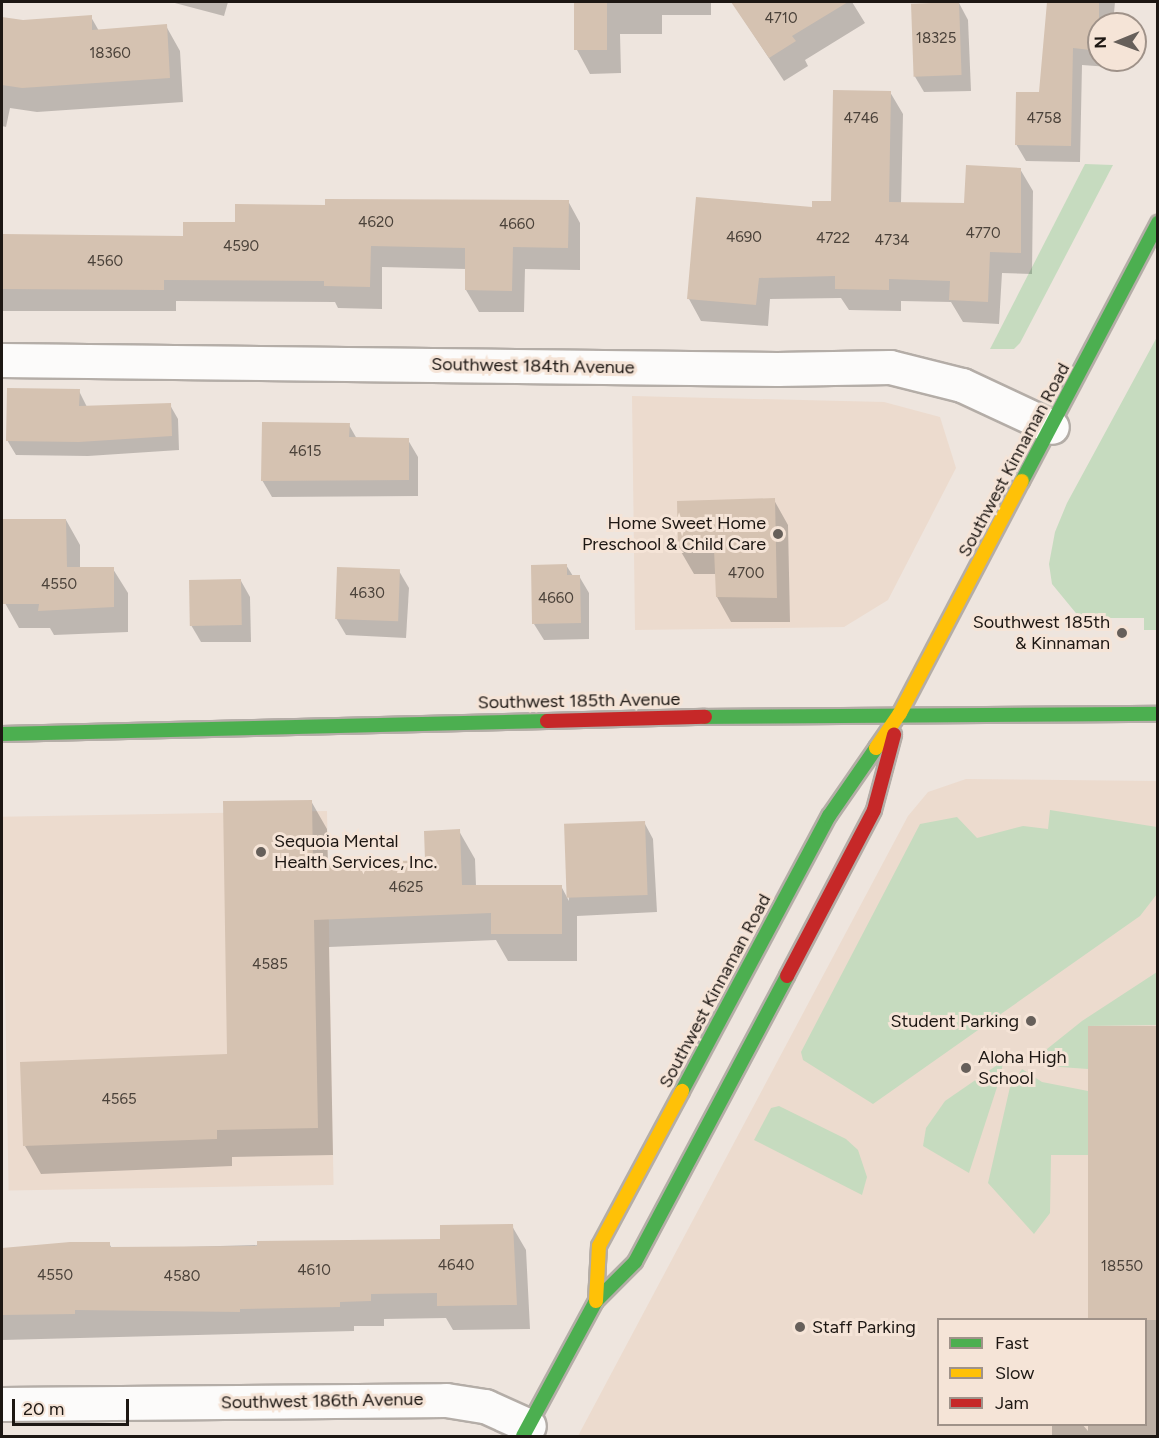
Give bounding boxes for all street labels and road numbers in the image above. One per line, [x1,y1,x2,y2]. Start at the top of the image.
street label: Southwest 184th Avenue [431,353,635,379]
street label: Southwest Kinnaman Road [954,359,1074,561]
street label: Southwest 185th Avenue [478,688,680,714]
street label: Southwest Kinnaman Road [655,890,775,1092]
street label: Southwest 186th Avenue [221,1388,423,1414]

